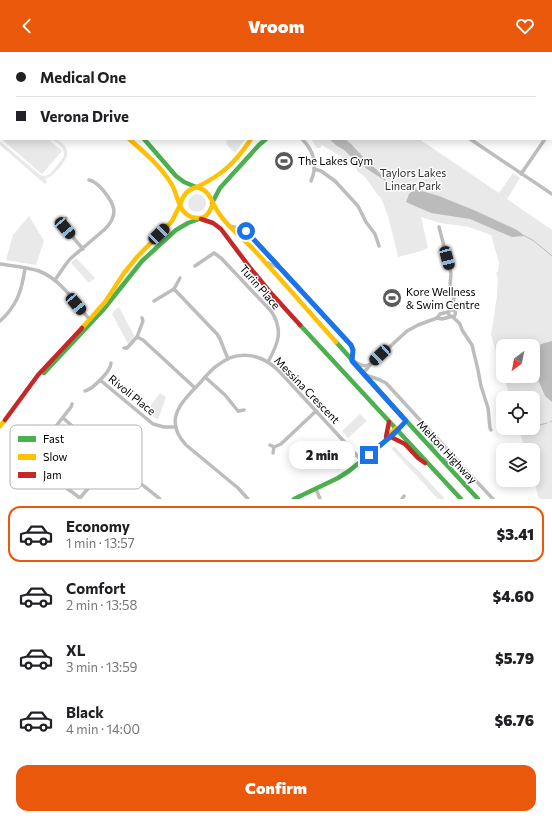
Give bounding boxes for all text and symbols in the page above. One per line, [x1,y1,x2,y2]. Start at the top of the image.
icon: back [16,15,38,37]
text: Vroom [248,15,304,37]
icon: heart [514,15,536,37]
text: Medical One [40,68,126,86]
text: Verona Drive [40,107,129,125]
sports icon: The Lakes Gym [273,150,295,172]
place label: The Lakes Gym [298,154,373,167]
park label: Taylors Lakes Linear Park [380,166,446,192]
car [53,215,77,241]
car [146,221,172,247]
route start [237,222,255,240]
car [438,245,456,271]
street label: Turin Place [238,262,283,312]
place label: Kore Wellness & Swim Centre [406,285,480,311]
sports icon: Kore Wellness & Swim Centre [381,287,403,309]
car [64,291,88,317]
north arrow [496,339,540,383]
map controls [496,339,540,487]
car [367,342,393,368]
street label: Messina Crescent [272,354,343,426]
street label: Rivoli Place [106,372,159,418]
button: locate [496,391,540,435]
street label: Melton Highway [415,417,480,486]
legend [10,425,142,489]
text: Fast [43,432,65,445]
callout: 2 min [289,441,355,469]
button: layers [496,443,540,487]
route end [360,446,378,464]
text: 2 min [306,447,338,463]
text: Slow [43,450,68,463]
text: Jam [43,468,62,482]
icon: car [18,516,54,552]
text: Economy [66,517,130,535]
text: $3.41 [497,525,534,543]
text: 1 min · 13:57 [66,535,135,551]
icon: car [18,578,54,614]
text: Comfort [66,579,126,597]
text: $4.60 [493,587,534,605]
text: 2 min · 13:58 [66,597,137,613]
icon: car [18,640,54,676]
text: XL [66,641,85,659]
text: $5.79 [495,649,534,667]
text: 3 min · 13:59 [66,659,138,675]
icon: car [18,702,54,738]
text: Black [66,703,104,721]
text: $6.76 [494,711,534,729]
text: 4 min · 14:00 [66,721,140,737]
button: Confirm [16,765,536,811]

